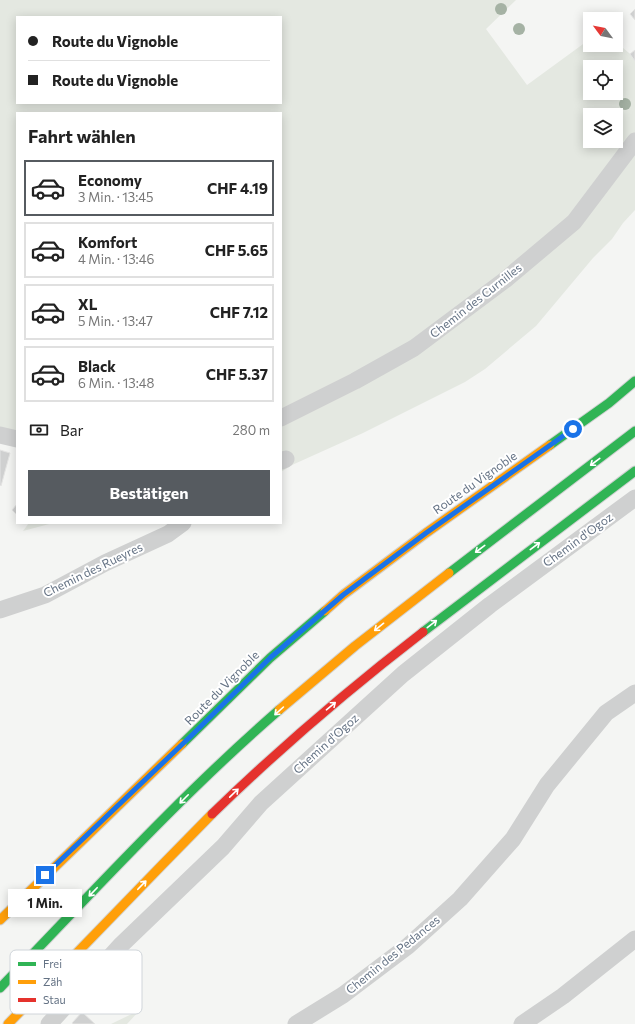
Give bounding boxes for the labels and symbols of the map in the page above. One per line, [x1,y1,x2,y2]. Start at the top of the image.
north arrow [583,12,623,52]
street label: Chemin des Curnilles [427,260,524,340]
route start [564,420,582,438]
street label: Route du Vignoble [430,448,519,516]
one-way arrow [589,457,600,466]
street label: Chemin d'Ogoz [540,509,615,569]
street label: Chemin des Rueyres [41,539,144,599]
one-way arrow [530,542,541,550]
one-way arrow [475,544,486,553]
one-way arrow [426,620,437,629]
one-way arrow [373,623,384,632]
street label: Route du Vignoble [181,647,261,727]
one-way arrow [325,702,336,711]
one-way arrow [274,706,285,715]
street label: Chemin d'Ogoz [290,710,361,776]
one-way arrow [229,788,239,798]
one-way arrow [179,794,189,804]
route end [36,866,54,884]
one-way arrow [137,880,147,890]
one-way arrow [88,887,98,897]
callout: 1 Min. [8,889,82,917]
street label: Chemin des Pedances [343,912,442,996]
legend [10,950,142,1014]
text: Frei [43,957,62,970]
text: Zäh [43,975,62,988]
text: Stau [43,993,66,1006]

